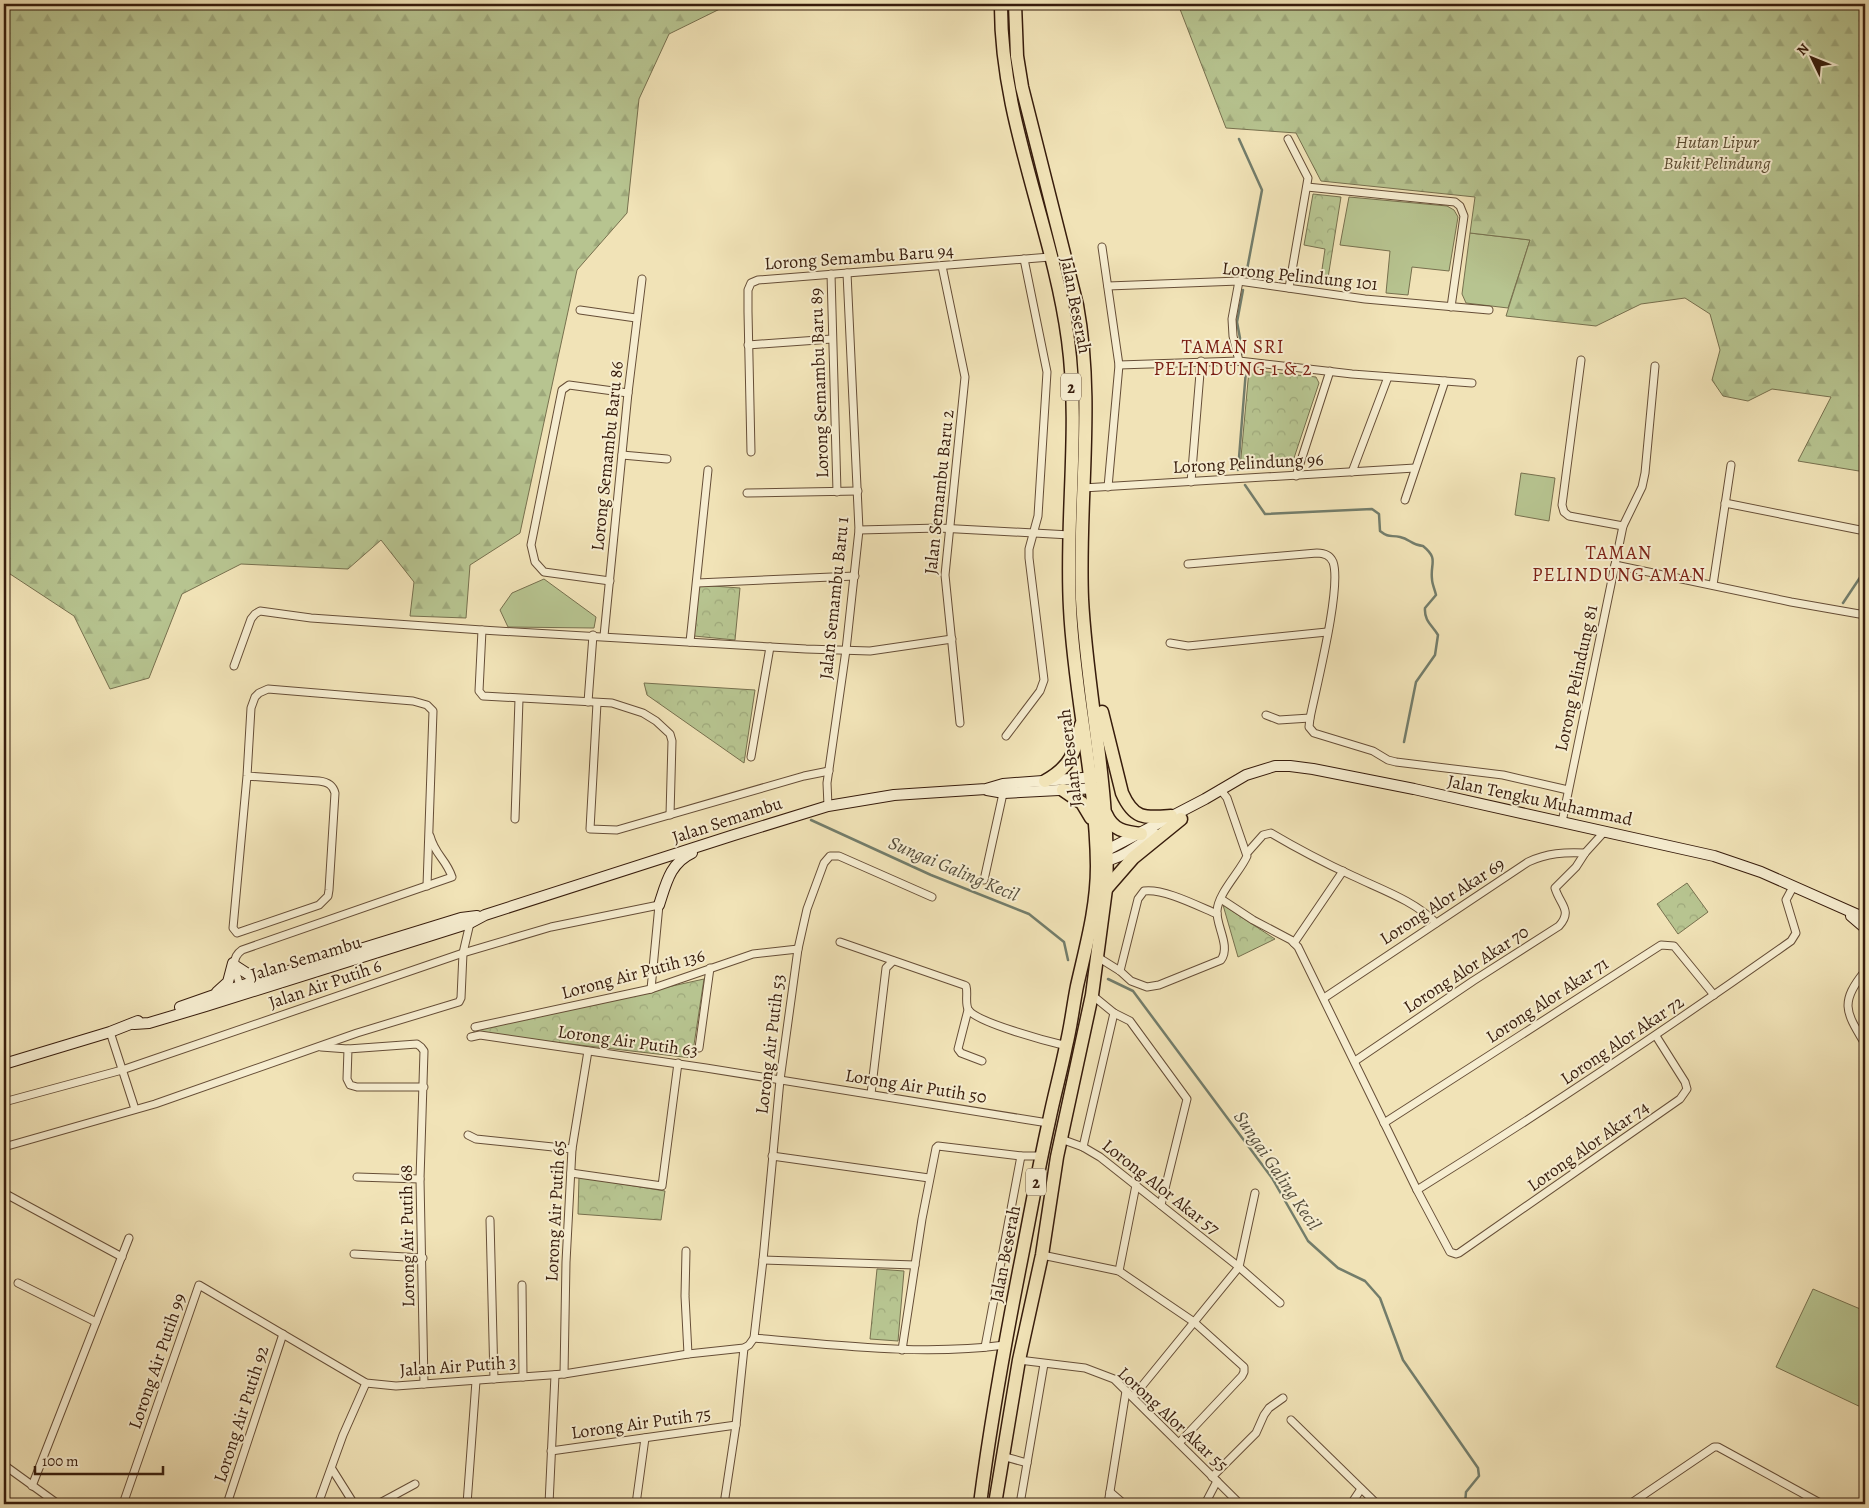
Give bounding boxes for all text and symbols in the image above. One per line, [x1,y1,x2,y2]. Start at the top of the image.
north arrow [1786,32,1836,82]
text: N [1792,39,1813,60]
park label: Hutan Lipur Bukit Pelindung [1663,130,1771,175]
street label: Lorong Semambu Baru 94 [763,238,955,276]
street label: Jalan Beserah [1055,254,1097,356]
street label: Lorong Pelindung 101 [1221,256,1379,296]
street label: Lorong Semambu Baru 89 [804,287,834,479]
district label: TAMAN SRI PELINDUNG 1 & 2 [1153,334,1313,382]
street label: Lorong Semambu Baru 86 [585,360,629,552]
road number: 2 [1061,374,1081,401]
street label: Jalan Semambu Baru 2 [918,408,960,576]
street label: Lorong Pelindung 96 [1172,447,1324,479]
street label: Jalan Semambu Baru 1 [814,515,854,681]
district label: TAMAN PELINDUNG AMAN [1532,540,1706,588]
street label: Lorong Pelindung 81 [1549,602,1603,754]
street label: Jalan Beserah [1052,707,1088,808]
street label: Jalan Tengku Muhammad [1445,769,1635,831]
street label: Jalan Semambu [669,791,785,849]
water label: Sungai Galing Kecil [884,830,1023,908]
street label: Lorong Alor Akar 69 [1375,852,1509,950]
street label: Lorong Alor Akar 70 [1399,919,1533,1019]
street label: Jalan Semambu [248,930,364,986]
street label: Lorong Air Putih 136 [559,943,707,1005]
street label: Lorong Alor Akar 71 [1481,951,1613,1049]
street label: Jalan Air Putih 6 [265,953,385,1015]
street label: Lorong Air Putih 53 [749,973,791,1115]
street label: Lorong Alor Akar 72 [1556,990,1689,1090]
street label: Lorong Air Putih 63 [556,1019,700,1063]
street label: Lorong Air Putih 50 [843,1063,989,1109]
street label: Lorong Alor Akar 74 [1522,1095,1654,1197]
water label: Sungai Galing Kecil [1227,1106,1327,1236]
street label: Lorong Alor Akar 57 [1097,1134,1225,1241]
street label: Lorong Air Putih 65 [539,1140,571,1282]
street label: Lorong Air Putih 68 [394,1164,420,1308]
road number: 2 [1026,1168,1046,1196]
street label: Jalan Beserah [984,1203,1026,1305]
street label: Lorong Air Putih 99 [123,1290,191,1432]
street label: Lorong Air Putih 92 [208,1342,275,1485]
street label: Jalan Air Putih 3 [399,1350,517,1382]
street label: Lorong Alor Akar 55 [1112,1361,1234,1477]
street label: Lorong Air Putih 75 [569,1401,713,1445]
scale bar [35,1443,162,1475]
text: 100 m [42,1451,79,1471]

